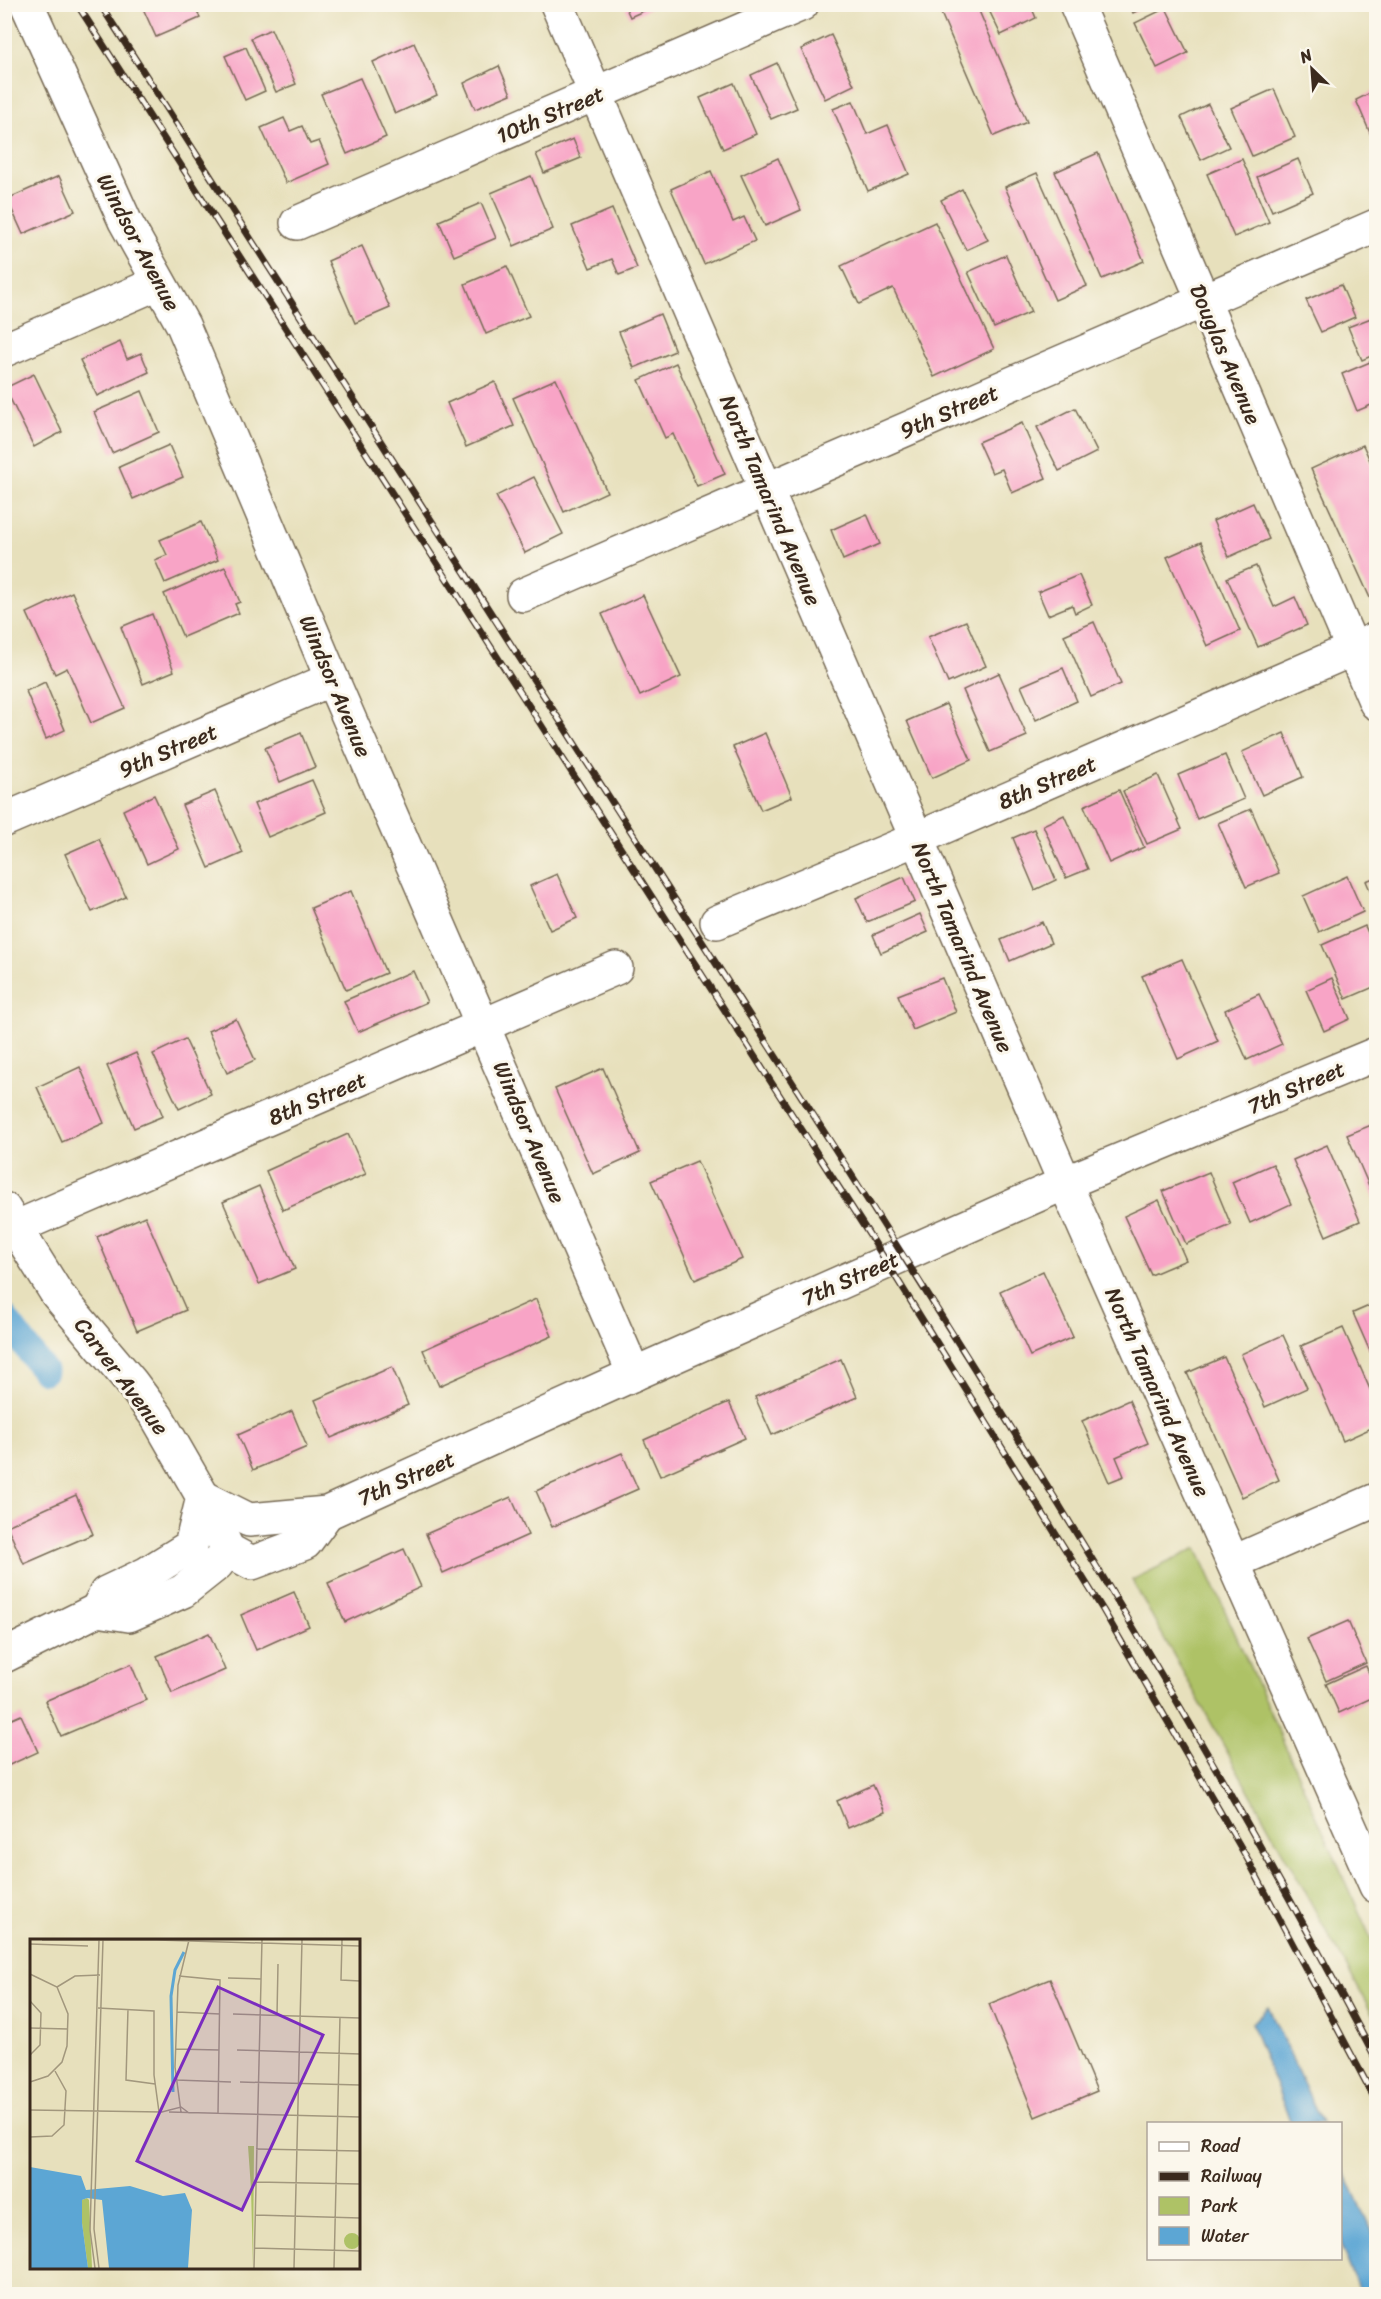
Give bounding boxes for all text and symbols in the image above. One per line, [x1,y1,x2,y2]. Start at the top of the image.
north arrow [1282,39,1342,99]
text: N [1294,40,1318,72]
street label: 10th Street [490,74,611,155]
street label: Windsor Avenue [86,166,191,318]
street label: Douglas Avenue [1178,278,1273,431]
street label: 9th Street [894,373,1005,450]
street label: North Tamarind Avenue [708,388,833,612]
street label: Windsor Avenue [288,609,383,764]
street label: 9th Street [113,712,224,789]
street label: 8th Street [992,744,1103,821]
street label: North Tamarind Avenue [900,835,1025,1059]
street label: 7th Street [1241,1049,1352,1126]
street label: Windsor Avenue [482,1055,577,1210]
street label: 8th Street [262,1060,373,1137]
street label: 7th Street [795,1239,906,1317]
street label: North Tamarind Avenue [1094,1281,1221,1504]
street label: Carver Avenue [64,1309,179,1444]
street label: 7th Street [351,1439,462,1517]
inset map [30,1939,360,2269]
legend [1147,2122,1342,2260]
text: Road [1201,2130,1241,2162]
text: Railway [1201,2160,1263,2192]
text: Park [1201,2190,1238,2222]
text: Water [1201,2220,1250,2252]

